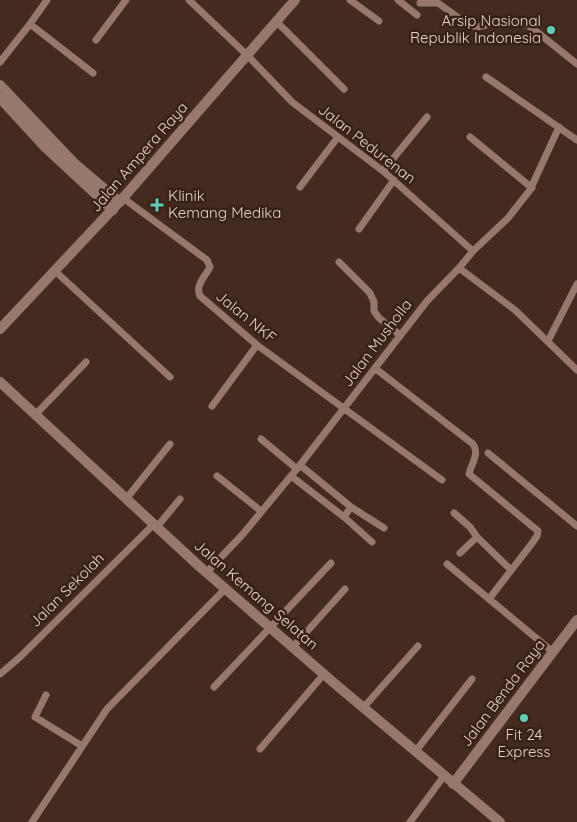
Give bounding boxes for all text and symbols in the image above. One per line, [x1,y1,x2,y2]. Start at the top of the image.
place label: Arsip Nasional Republik Indonesia [410,11,541,47]
marker: Arsip Nasional Republik Indonesia [545,24,557,36]
street label: Jalan Ampera Raya [86,98,192,216]
street label: Jalan Pedurenan [315,100,420,188]
place label: Klinik Kemang Medika [168,186,281,222]
marker: Klinik Kemang Medika [150,198,164,212]
street label: Jalan NKF [212,286,280,347]
street label: Jalan Musholla [338,295,416,390]
street label: Jalan Kemang Selatan [190,535,322,654]
street label: Jalan Sekolah [25,548,108,631]
street label: Jalan Benda Raya [456,635,549,750]
marker: Fit 24 Express [518,712,530,724]
place label: Fit 24 Express [498,725,550,761]

